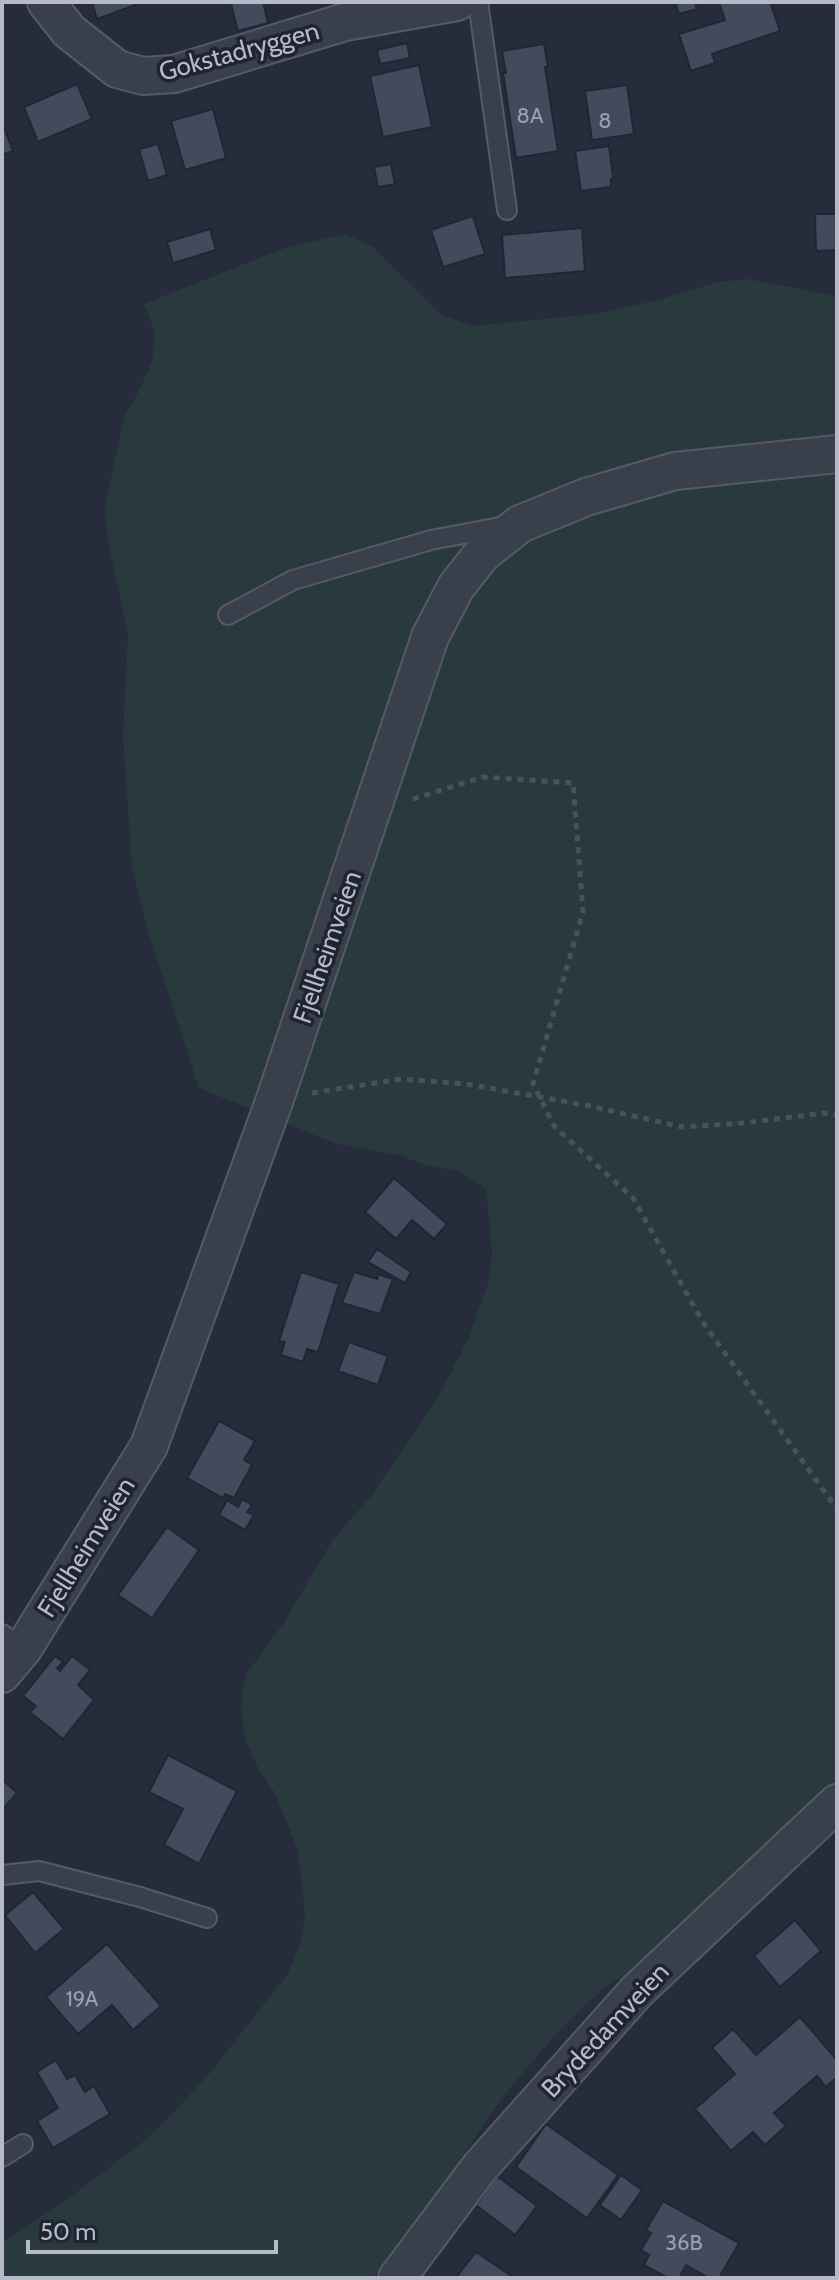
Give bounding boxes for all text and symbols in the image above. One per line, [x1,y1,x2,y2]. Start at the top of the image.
street label: Gokstadryggen [155,14,323,88]
house number: 8A [517,102,544,129]
house number: 8 [598,107,612,134]
street label: Fjellheimveien [286,867,368,1027]
street label: Fjellheimveien [30,1471,142,1623]
street label: Brydedamveien [534,1956,676,2104]
house number: 19A [66,1985,99,2012]
scale bar [28,2204,276,2254]
text: 50 m [40,2217,96,2246]
house number: 36B [665,2229,703,2256]

